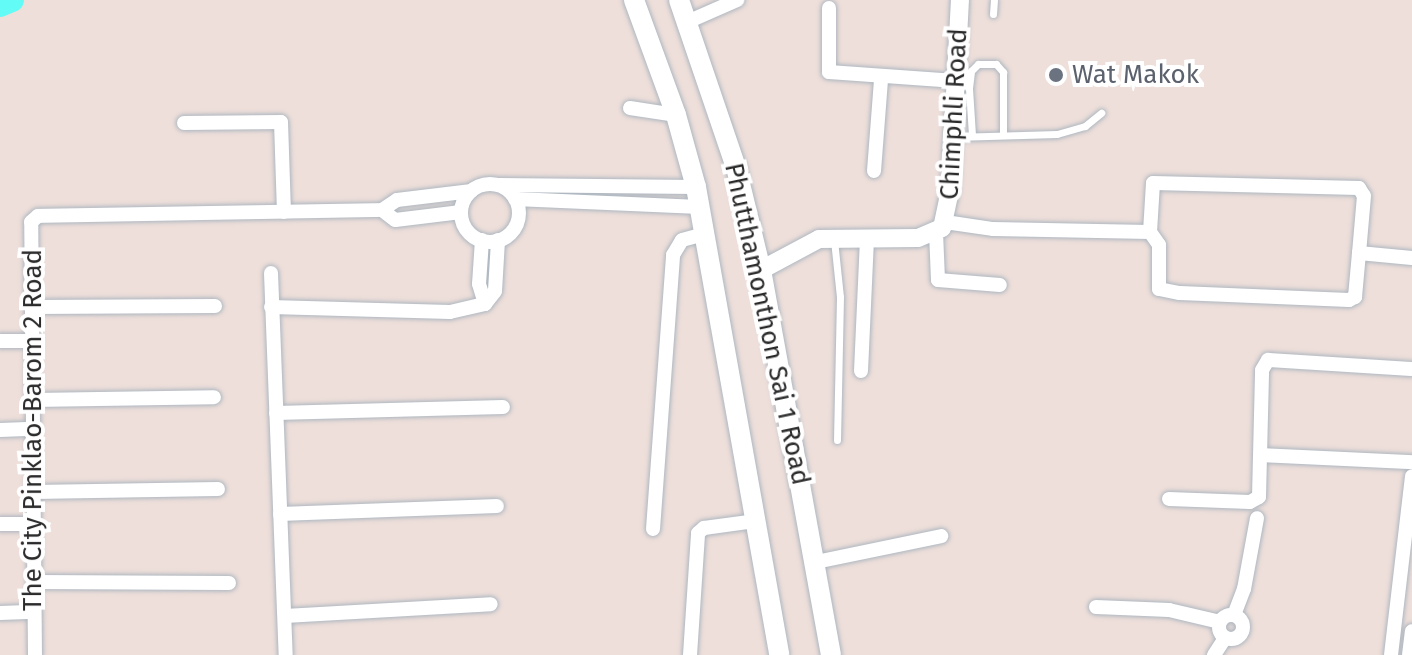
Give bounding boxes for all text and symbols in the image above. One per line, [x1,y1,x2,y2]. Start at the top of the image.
street label: Chimphli Road [934,27,974,201]
place label: Wat Makok [1072,59,1199,91]
marker: Wat Makok [1047,66,1065,84]
street label: Phutthamonthon Sai 1 Road [718,160,816,488]
street label: The City Pinklao-Barom 2 Road [17,249,49,611]

